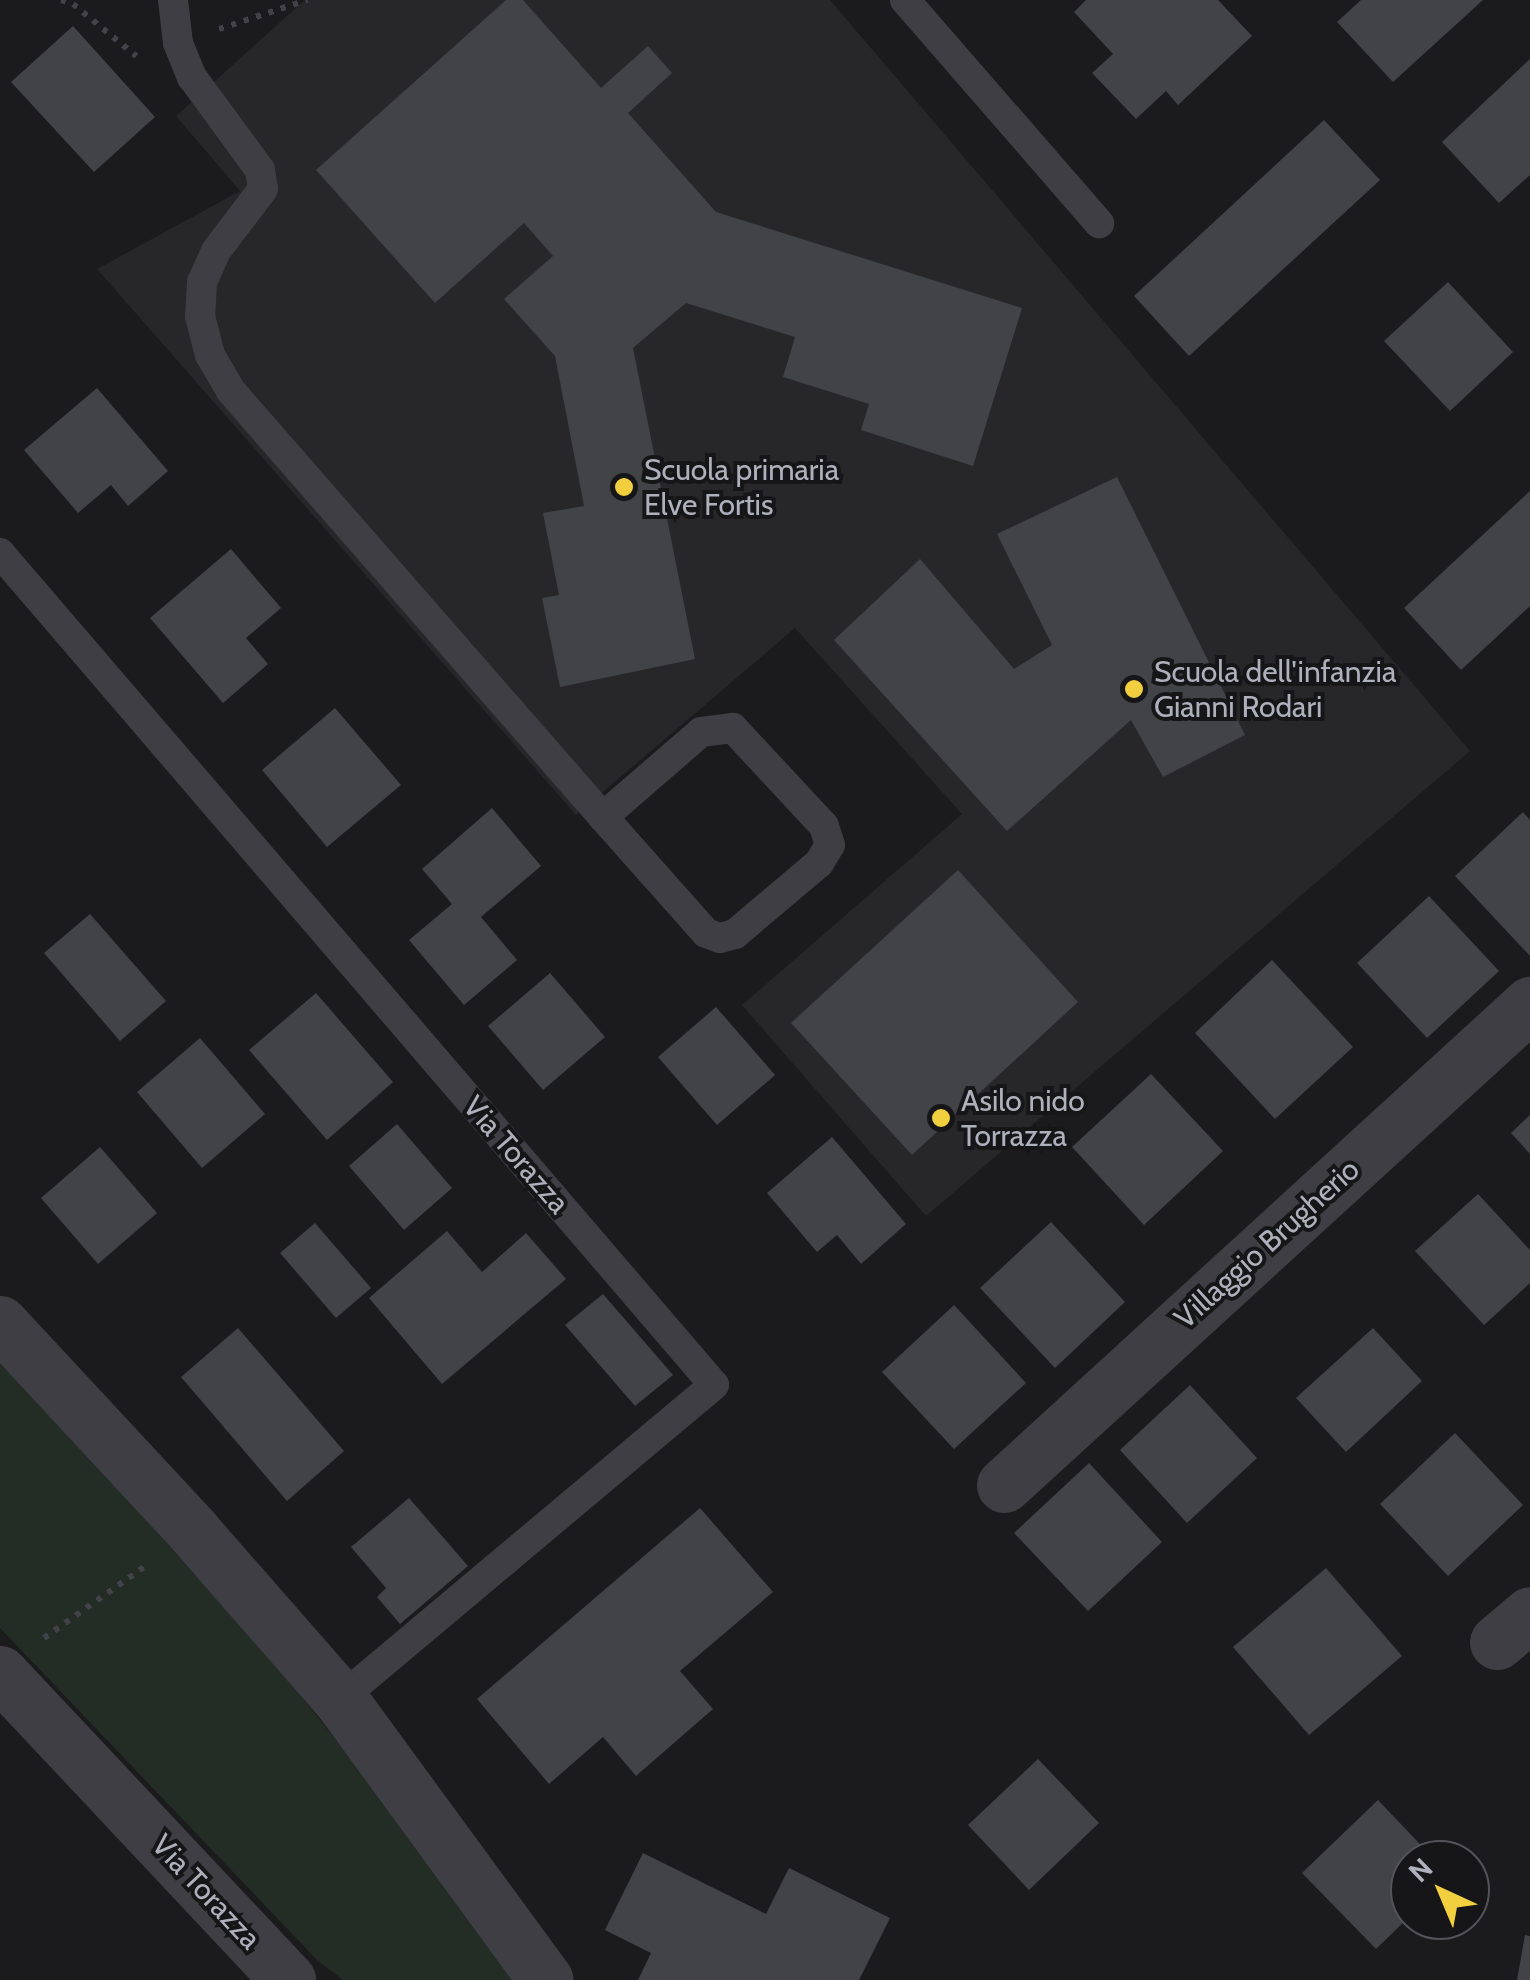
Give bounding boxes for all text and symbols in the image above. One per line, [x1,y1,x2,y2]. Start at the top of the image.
place label: Scuola primaria Elve Fortis [644,452,839,522]
marker: Scuola primaria Elve Fortis [613,476,635,498]
place label: Scuola dell'infanzia Gianni Rodari [1154,654,1396,724]
marker: Scuola dell'infanzia Gianni Rodari [1123,678,1145,700]
place label: Asilo nido Torrazza [961,1083,1085,1154]
street label: Via Torazza [455,1089,577,1221]
marker: Asilo nido Torrazza [930,1107,952,1129]
street label: Villaggio Brugherio [1167,1152,1367,1336]
street label: Via Torazza [144,1827,268,1957]
north arrow [1390,1840,1490,1940]
text: N [1402,1851,1439,1889]

